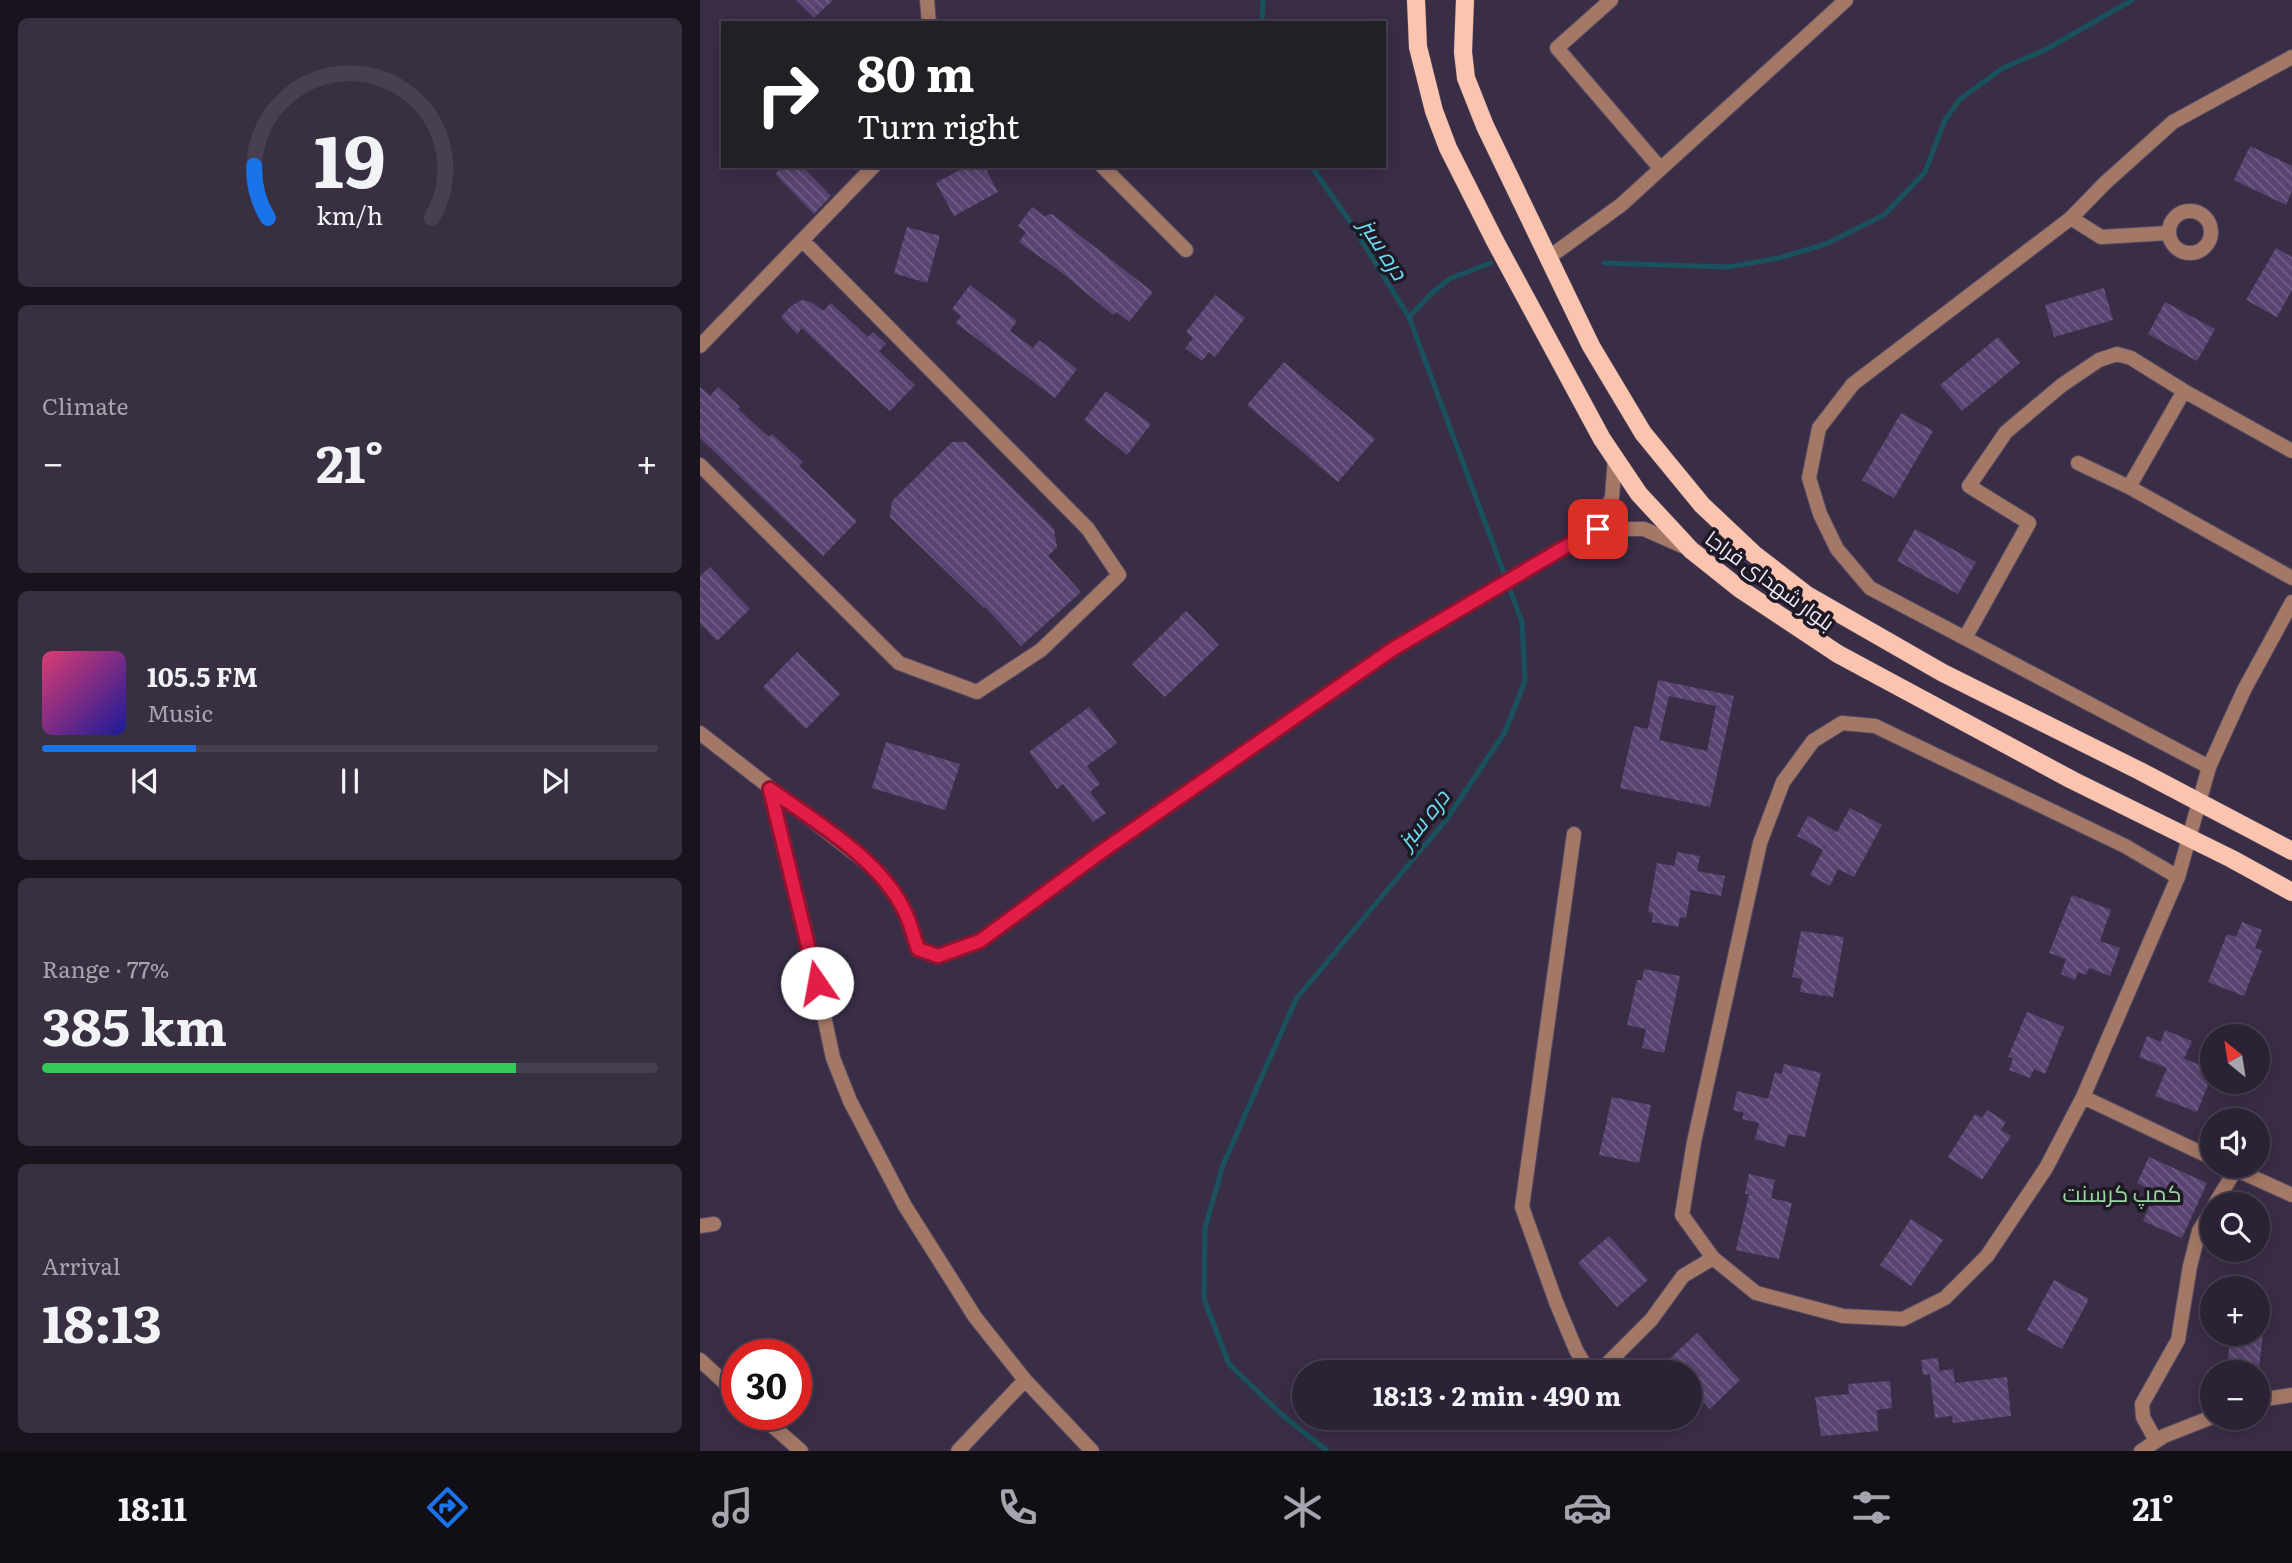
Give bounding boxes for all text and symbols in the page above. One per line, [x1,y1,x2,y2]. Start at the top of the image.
text: 80 m [857,34,975,107]
icon: right [742,49,833,140]
text: Turn right [857,101,1019,149]
text: 19 [314,103,386,211]
text: km/h [317,196,383,233]
water label: دره سبز [1351,208,1418,286]
text: Climate [42,388,128,422]
text: 21° [316,422,384,499]
text: − [42,432,64,489]
text: + [636,432,658,489]
pin [1568,499,1628,559]
icon: arrive [1579,510,1617,548]
street label: بلوار شهدای فراجا [1700,521,1842,637]
text: 105.5 FM [147,656,258,695]
text: Music [147,695,213,729]
icon: previous [126,762,164,800]
icon: pause [331,762,369,800]
icon: next [536,762,574,800]
water label: دره سبز [1386,780,1457,857]
position arrow [780,946,854,1020]
text: Range · 77% [42,951,169,985]
text: 385 km [42,985,227,1062]
north arrow [2200,1024,2270,1094]
map controls [2200,1024,2270,1430]
button: sound [2200,1108,2270,1178]
district label: کمپ کرسنت [2062,1175,2182,1209]
button: search [2200,1192,2270,1262]
text: Arrival [42,1248,121,1282]
button: + [2200,1276,2270,1346]
text: 18:13 [42,1282,162,1359]
speed limit sign: 30 [721,1339,812,1430]
button: − [2200,1360,2270,1430]
text: 18:13 · 2 min · 490 m [1373,1375,1621,1414]
text: 18:11 [118,1483,187,1531]
icon: directions [423,1483,472,1532]
icon: music [708,1483,757,1532]
icon: phone [993,1483,1042,1532]
icon: climate [1278,1483,1327,1532]
icon: car [1563,1483,1612,1532]
icon: filters [1847,1483,1896,1532]
text: 21° [2132,1483,2174,1531]

